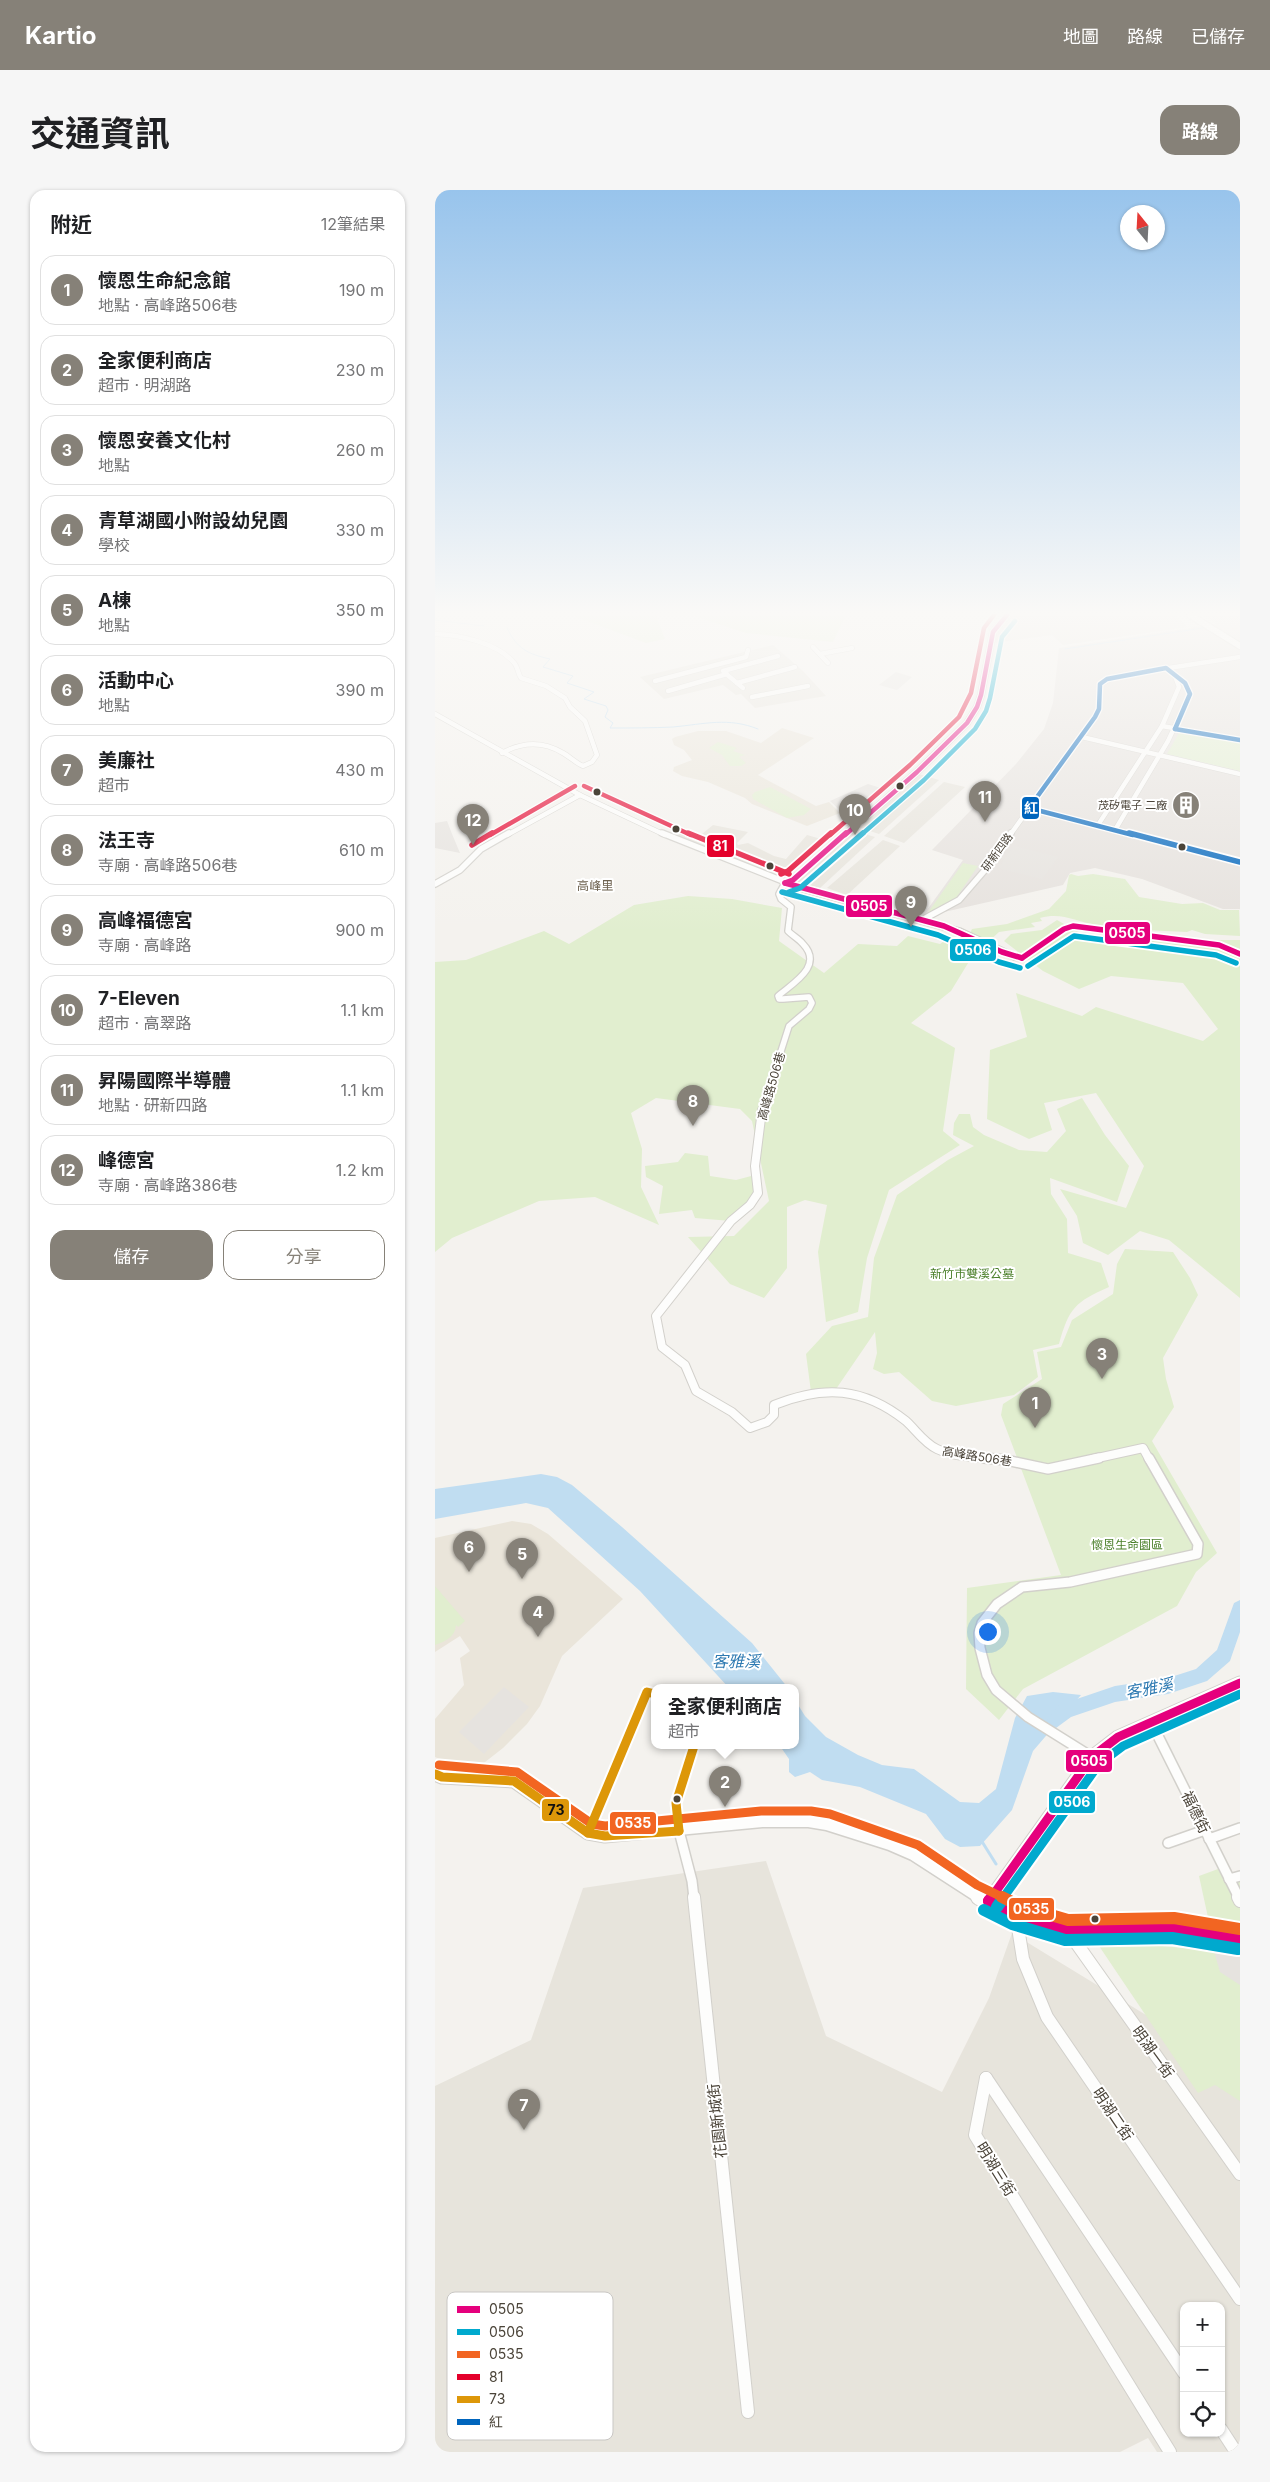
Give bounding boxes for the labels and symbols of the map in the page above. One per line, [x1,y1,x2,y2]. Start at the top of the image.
north arrow [1120,205,1165,250]
unlabelled marker [895,781,905,791]
pin: 11 [969,781,1001,822]
unlabelled marker [592,787,602,797]
building icon: 茂矽電子 二廠 [1171,790,1201,820]
pin: 10 [839,794,871,835]
line badge: 紅 [1021,796,1040,820]
place label: 茂矽電子 二廠 [1098,798,1167,812]
text: 紅 [1024,799,1038,816]
pin: 12 [457,804,489,845]
unlabelled marker [671,824,681,834]
street label: 研新四路 [978,830,1016,874]
line badge: 81 [706,834,735,858]
text: 81 [712,837,728,854]
unlabelled marker [1177,842,1187,852]
unlabelled marker [765,861,775,871]
district label: 高峰里 [577,878,613,893]
pin: 9 [895,886,927,927]
line badge: 0505 [845,894,893,918]
text: 0505 [851,897,887,914]
line badge: 0505 [1104,921,1151,945]
text: 0505 [1109,924,1145,941]
line badge: 0506 [949,938,997,962]
text: 0506 [955,941,991,958]
street label: 高峰路506巷 [754,1050,788,1122]
pin: 8 [677,1085,709,1126]
park label: 新竹市雙溪公墓 [930,1266,1014,1281]
pin: 3 [1086,1338,1118,1379]
pin: 1 [1019,1387,1051,1428]
street label: 高峰路506巷 [941,1443,1013,1469]
pin: 6 [453,1531,485,1572]
park label: 懷恩生命園區 [1091,1537,1163,1552]
pin: 5 [506,1538,538,1579]
pin: 4 [522,1596,554,1637]
your location [975,1619,1001,1645]
water label: 客雅溪 [712,1651,762,1671]
water label: 客雅溪 [1124,1673,1176,1702]
line badge: 0505 [1065,1749,1113,1773]
text: 0505 [1071,1752,1107,1769]
pin: 2 [709,1766,741,1807]
street label: 福德街 [1178,1788,1214,1836]
line badge: 0506 [1048,1790,1096,1814]
text: 0506 [1054,1793,1090,1810]
unlabelled marker [672,1794,682,1804]
line badge: 73 [541,1798,570,1822]
text: 73 [548,1801,564,1818]
line badge: 0535 [609,1811,657,1835]
text: 0535 [615,1814,651,1831]
line badge: 0535 [1008,1897,1055,1921]
text: 0535 [1013,1900,1049,1917]
unlabelled marker [1090,1914,1100,1924]
street label: 明湖一街 [1128,2022,1178,2082]
street label: 花園新城街 [704,2083,730,2159]
street label: 明湖二街 [1088,2084,1138,2144]
pin: 7 [508,2089,540,2130]
street label: 明湖三街 [972,2139,1020,2199]
legend [447,2292,613,2440]
text: 0505 [489,2300,524,2317]
text: 0506 [489,2323,524,2340]
text: 0535 [489,2345,524,2362]
text: 81 [489,2368,503,2385]
text: 73 [489,2390,505,2407]
text: 紅 [489,2413,503,2430]

